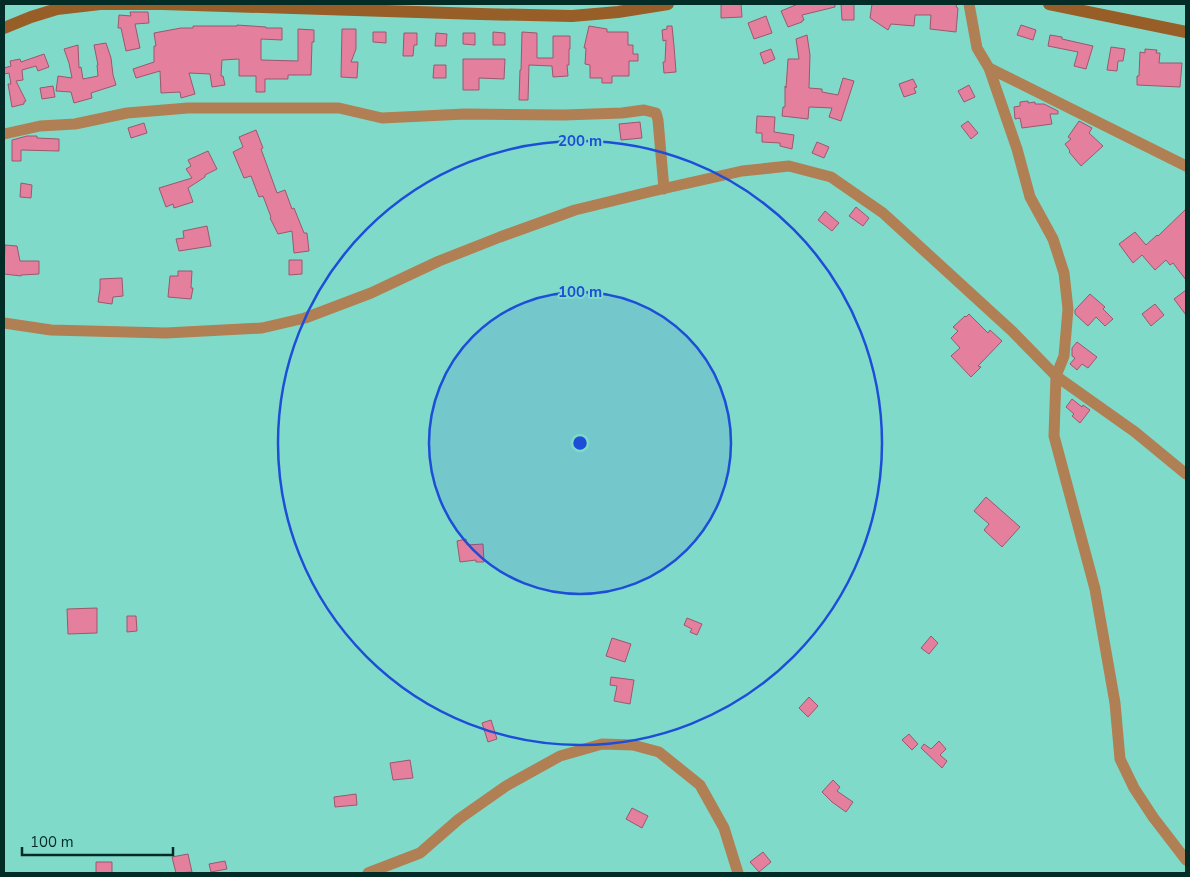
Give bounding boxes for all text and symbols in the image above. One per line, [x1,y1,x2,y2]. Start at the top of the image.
text: 200 m [558,131,602,151]
text: 100 m [558,282,602,302]
centre of rings [571,434,589,452]
scale bar [22,824,174,856]
text: 100 m [30,832,74,852]

